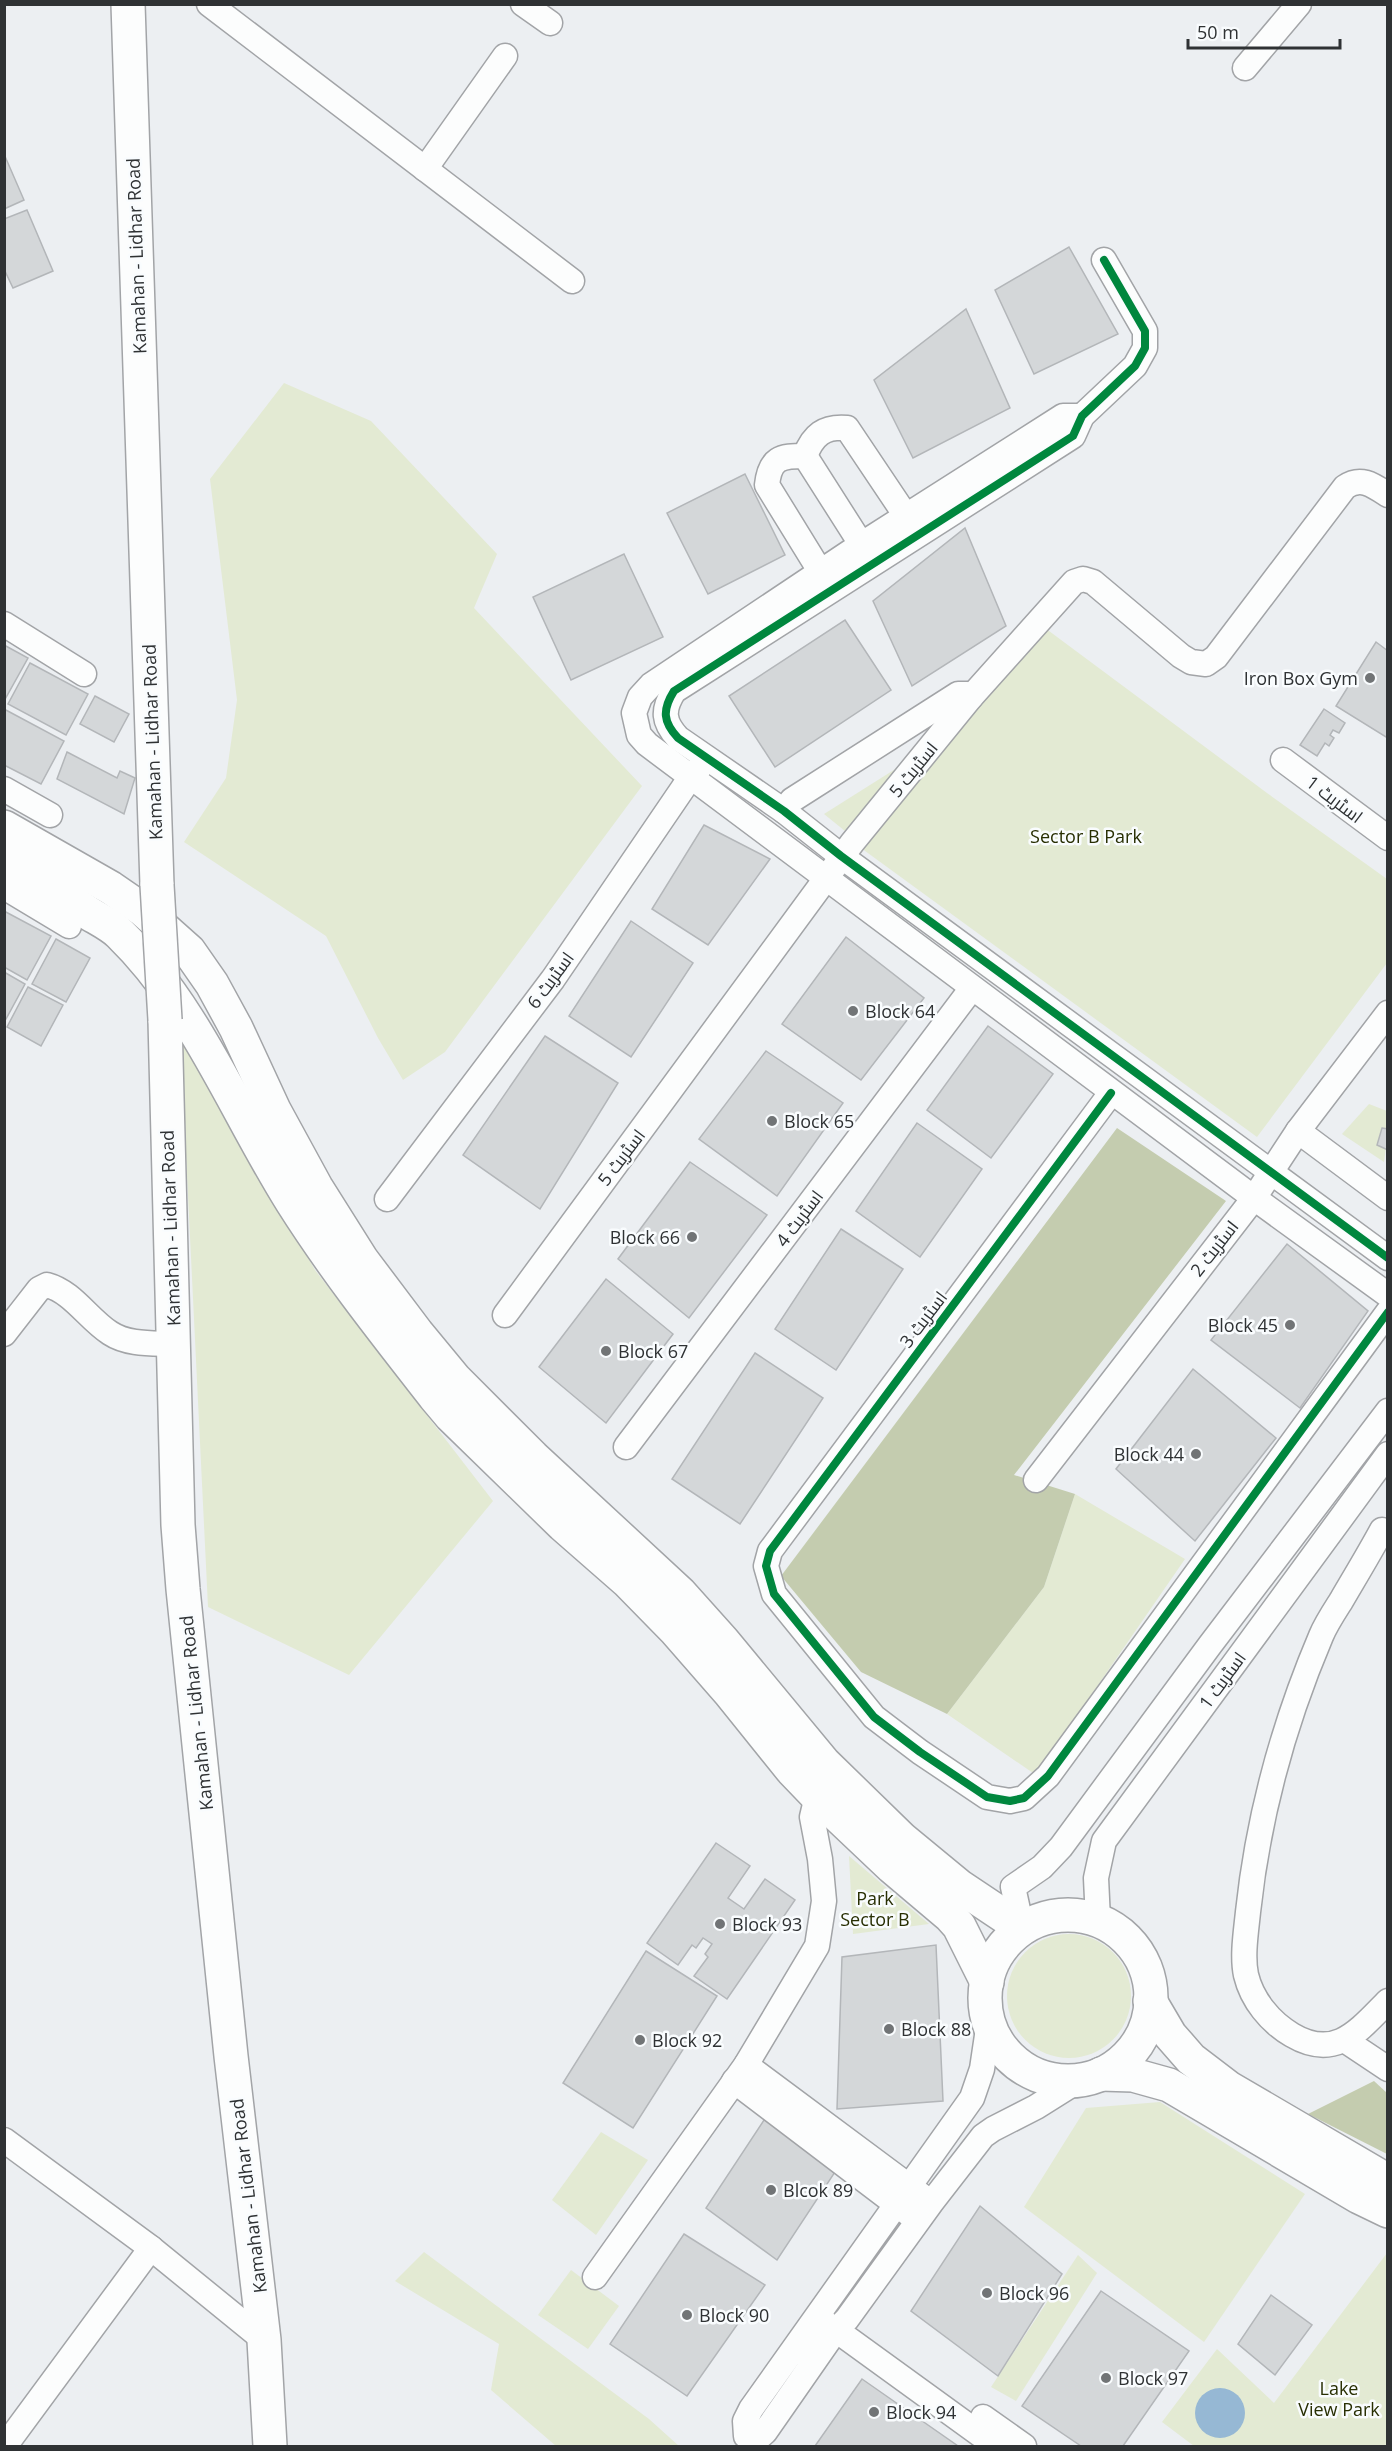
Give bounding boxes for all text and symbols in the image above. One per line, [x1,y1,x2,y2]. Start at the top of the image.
scale bar [1188,12,1340,50]
text: 50 m [1197,20,1239,44]
street label: Kamahan - Lidhar Road [121,158,151,354]
street label: Kamahan - Lidhar Road [137,644,167,840]
place label: Iron Box Gym [1244,666,1358,690]
marker: Iron Box Gym [1363,671,1377,685]
street label: اسٹریٹ 5 [883,736,943,802]
street label: اسٹریٹ 1 [1302,770,1368,828]
park label: Sector B Park [1030,824,1142,848]
street label: اسٹریٹ 6 [521,947,579,1013]
place label: Block 64 [865,999,935,1023]
marker: Block 64 [846,1004,860,1018]
place label: Block 65 [784,1109,854,1133]
marker: Block 65 [765,1114,779,1128]
street label: اسٹریٹ 5 [592,1124,650,1190]
street label: Kamahan - Lidhar Road [155,1130,185,1326]
street label: اسٹریٹ 4 [770,1185,828,1251]
street label: اسٹریٹ 2 [1185,1215,1243,1281]
place label: Block 66 [610,1225,680,1249]
marker: Block 66 [685,1230,699,1244]
street label: اسٹریٹ 3 [894,1286,952,1352]
place label: Block 45 [1208,1313,1278,1337]
marker: Block 45 [1283,1318,1297,1332]
place label: Block 67 [618,1339,688,1363]
marker: Block 67 [599,1344,613,1358]
place label: Block 44 [1114,1442,1184,1466]
marker: Block 44 [1189,1447,1203,1461]
street label: Kamahan - Lidhar Road [174,1614,218,1812]
street label: اسٹریٹ 1 [1193,1647,1251,1713]
park label: Park Sector B [840,1886,910,1931]
place label: Block 93 [732,1912,802,1936]
marker: Block 93 [713,1917,727,1931]
place label: Block 88 [901,2017,971,2041]
marker: Block 88 [882,2022,896,2036]
place label: Block 92 [652,2028,722,2052]
marker: Block 92 [633,2033,647,2047]
street label: Kamahan - Lidhar Road [224,2097,272,2295]
place label: Blcok 89 [783,2178,853,2202]
marker: Blcok 89 [764,2183,778,2197]
place label: Block 96 [999,2281,1069,2305]
marker: Block 96 [980,2286,994,2300]
place label: Block 90 [699,2303,769,2327]
marker: Block 90 [680,2308,694,2322]
place label: Block 97 [1118,2366,1188,2390]
marker: Block 97 [1099,2371,1113,2385]
park label: Lake View Park [1298,2376,1380,2421]
place label: Block 94 [886,2400,956,2424]
marker: Block 94 [867,2405,881,2419]

